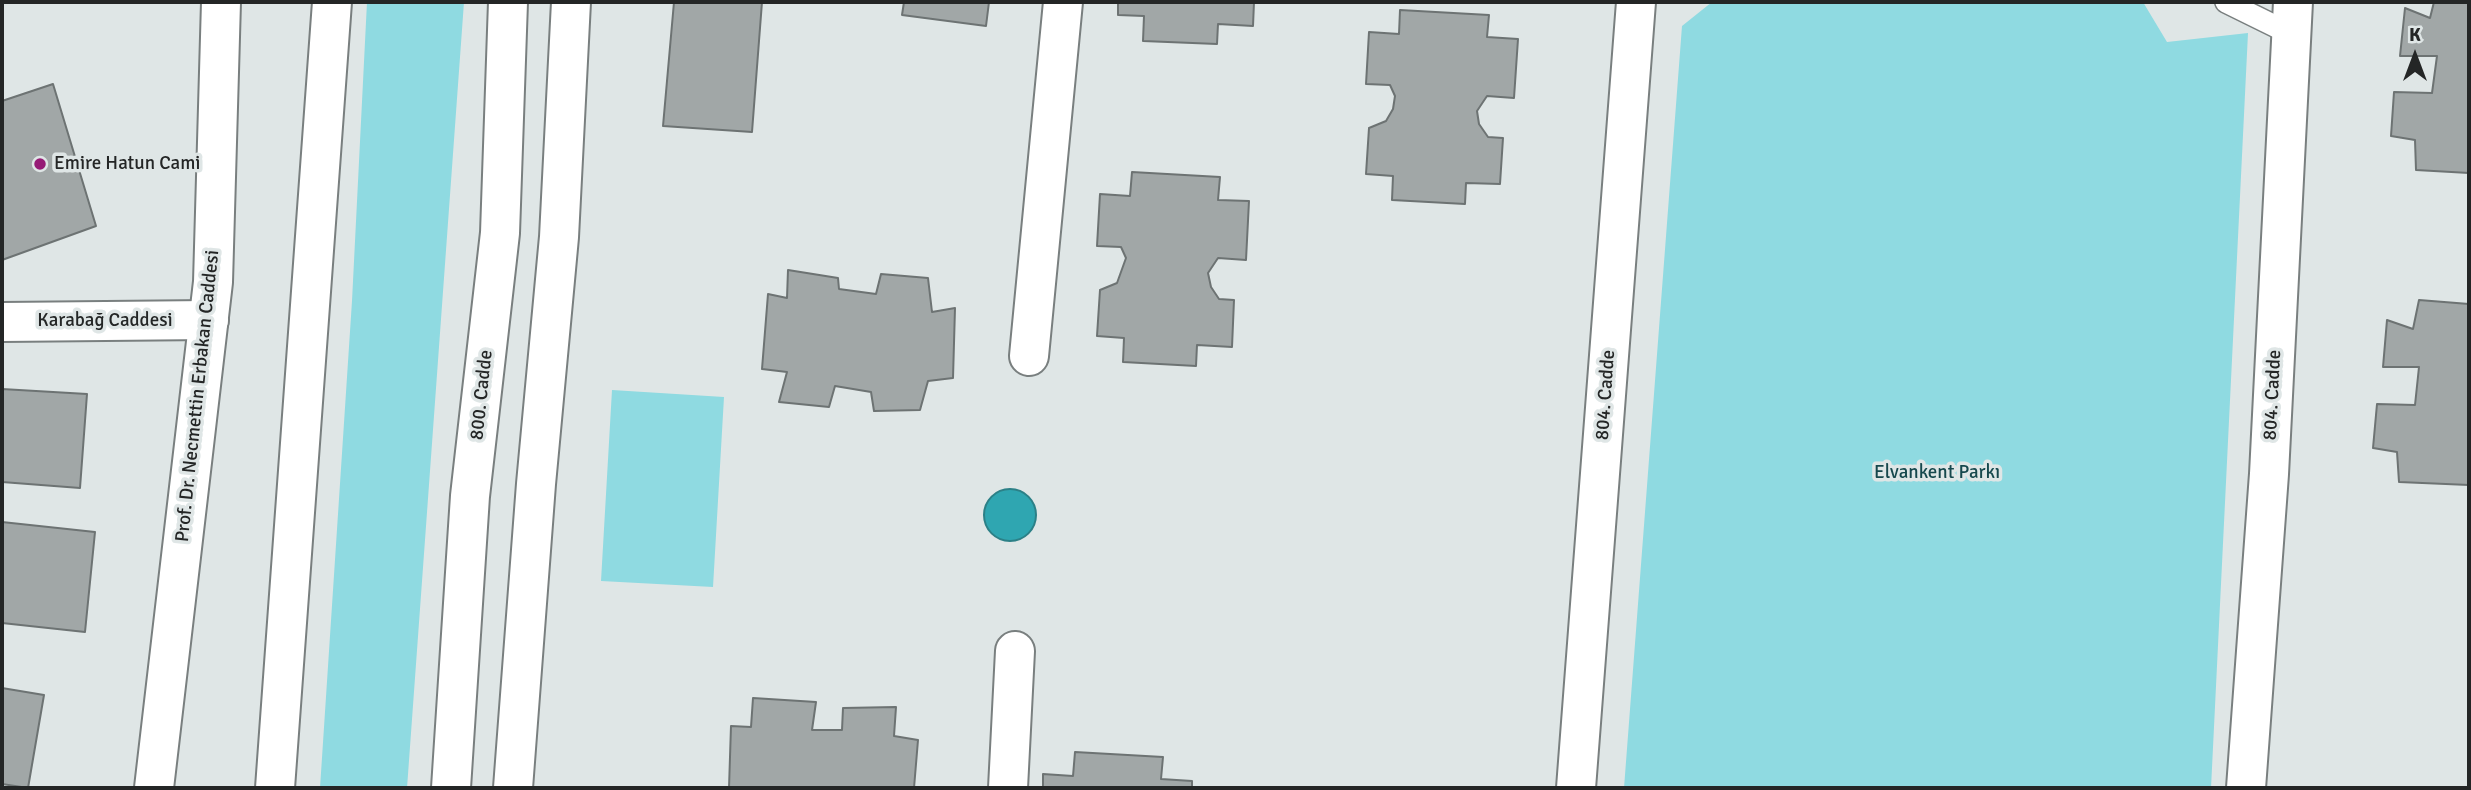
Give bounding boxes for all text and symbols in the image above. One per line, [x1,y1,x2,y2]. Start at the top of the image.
north arrow [2380,21,2450,91]
text: K [2409,23,2421,47]
place label: Emire Hatun Cami [54,153,200,175]
marker: Emire Hatun Cami [32,156,48,172]
street label: Prof. Dr. Necmettin Erbakan Caddesi [171,249,225,543]
street label: Karabağ Caddesi [37,310,173,332]
street label: 800. Cadde [466,349,498,441]
street label: 804. Cadde [1591,349,1621,441]
street label: 804. Cadde [2259,349,2287,441]
park label: Elvankent Parkı [1874,462,2000,484]

